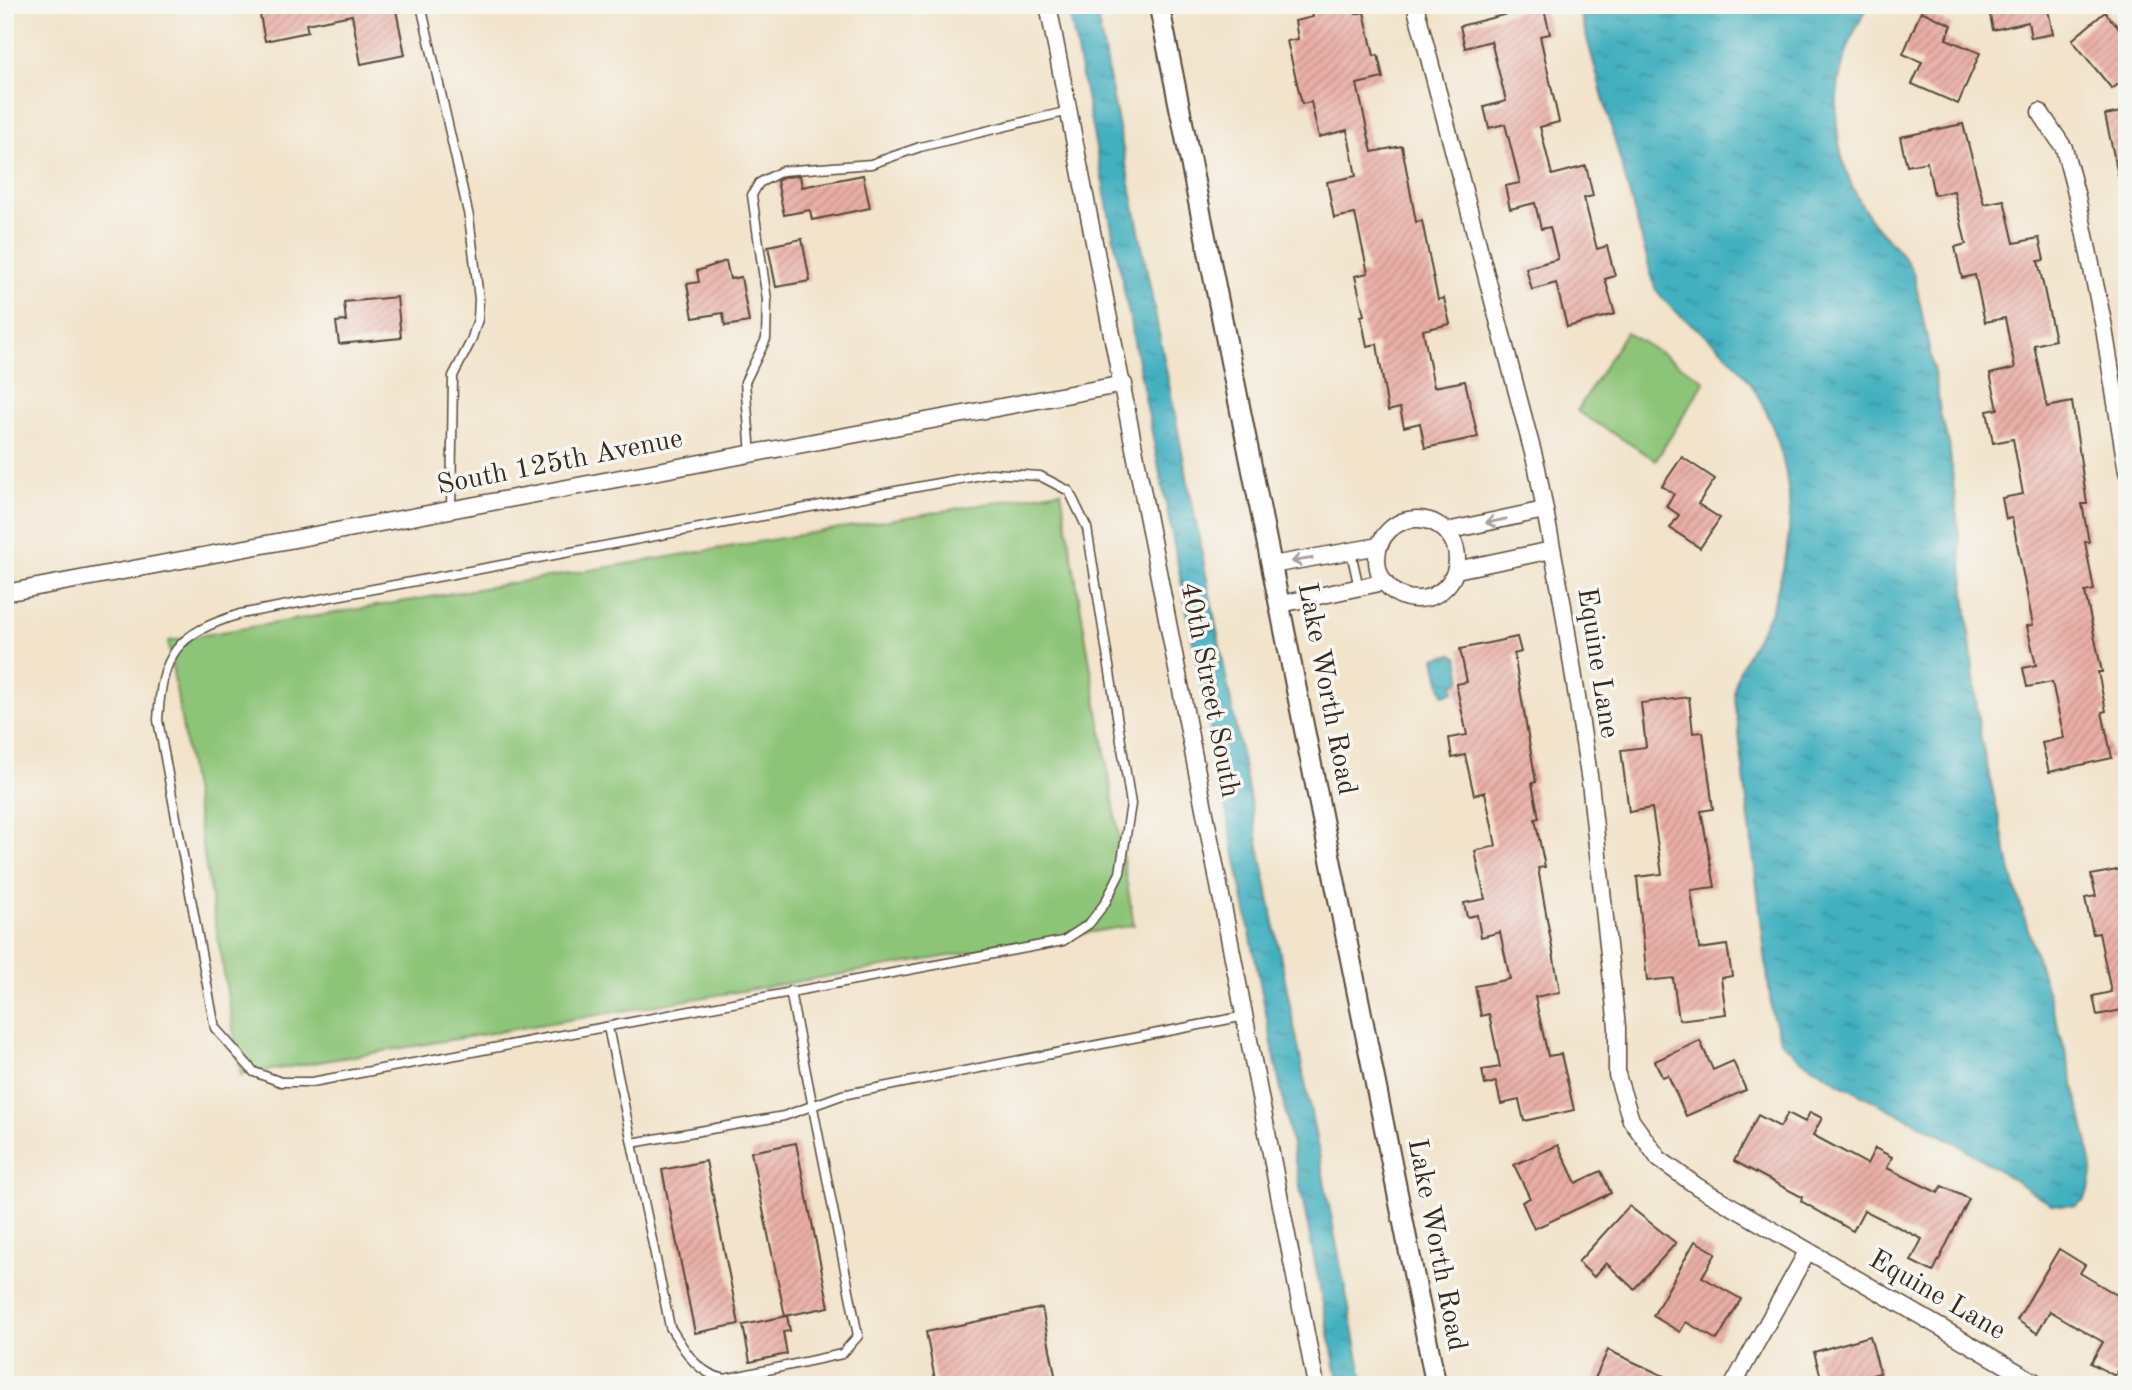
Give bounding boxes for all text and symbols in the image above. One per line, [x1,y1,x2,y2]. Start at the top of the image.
street label: South 125th Avenue [435,425,685,501]
one-way arrow [1485,514,1508,528]
one-way arrow [1291,554,1313,567]
street label: 40th Street South [1174,580,1244,800]
street label: Lake Worth Road [1292,580,1360,798]
street label: Equine Lane [1571,586,1623,740]
street label: Lake Worth Road [1402,1136,1470,1354]
street label: Equine Lane [1864,1246,2010,1346]

